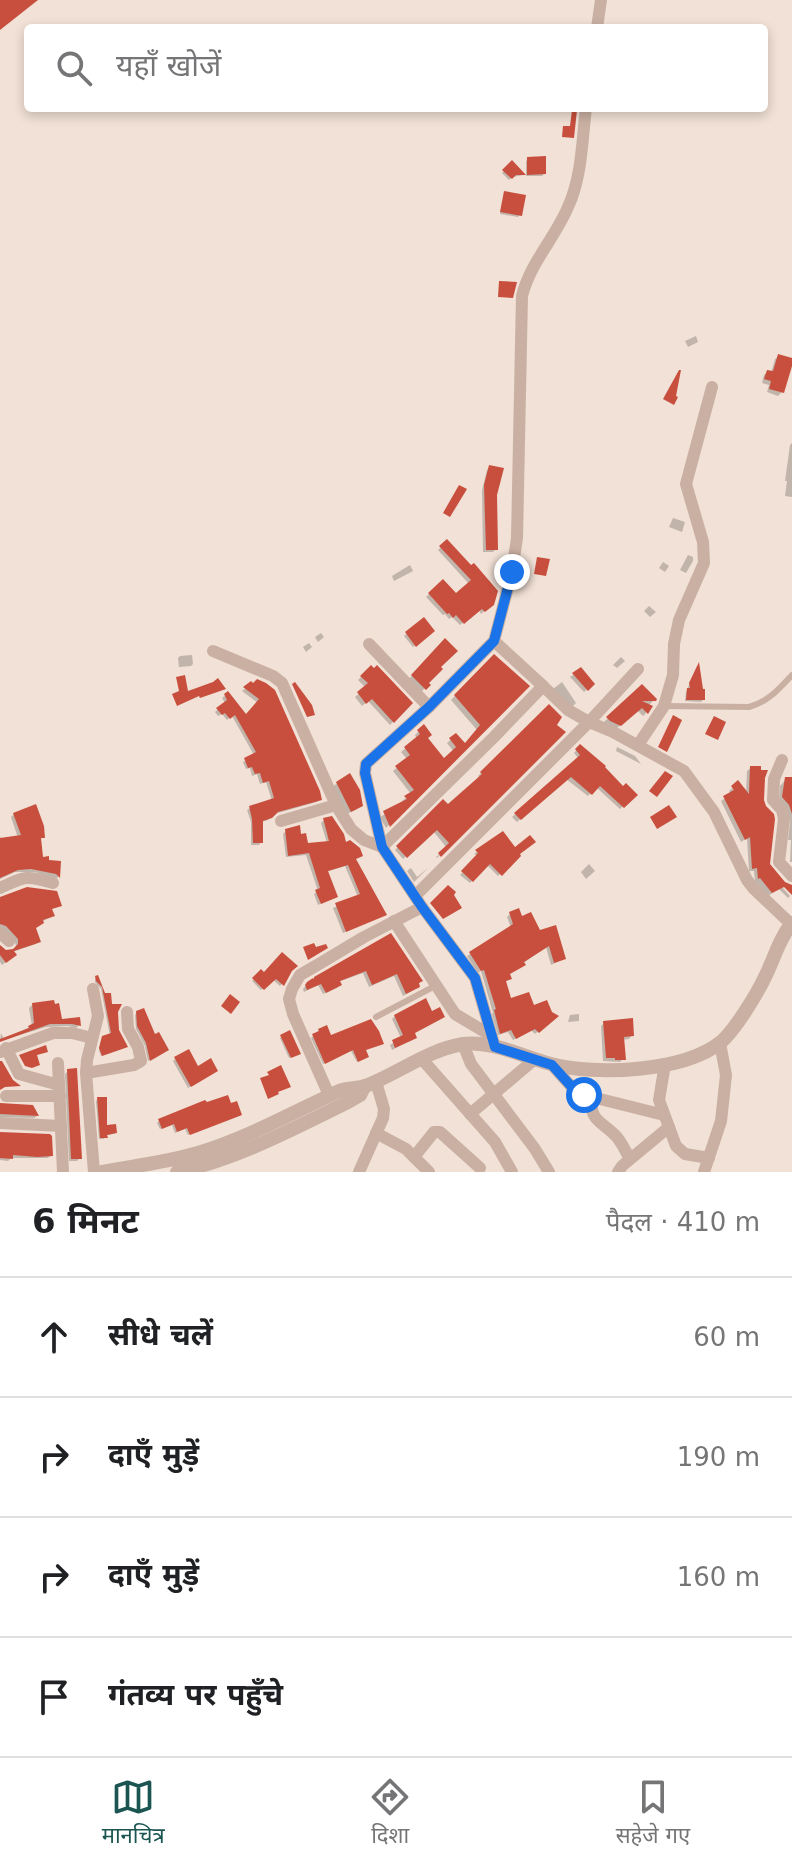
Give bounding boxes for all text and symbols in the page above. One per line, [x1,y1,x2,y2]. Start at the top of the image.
search box [24,24,768,112]
icon: search [52,46,96,90]
text: यहाँ खोजें [116,48,221,83]
route end [494,554,530,590]
route start [566,1077,602,1113]
text: 6 मिनट [32,1201,139,1241]
text: पैदल · 410 m [606,1207,760,1237]
icon: ahead [32,1315,76,1359]
text: सीधे चलें [108,1317,213,1352]
text: 60 m [693,1322,760,1352]
icon: right [32,1435,76,1479]
text: दाएँ मुड़ें [108,1437,199,1472]
text: 190 m [677,1442,760,1472]
icon: right [32,1555,76,1599]
text: दाएँ मुड़ें [108,1557,199,1592]
text: 160 m [677,1562,760,1592]
icon: arrive [32,1675,76,1719]
text: गंतव्य पर पहुँचे [108,1677,283,1712]
tab: मानचित्र [102,1775,165,1852]
tab: दिशा [368,1775,412,1852]
tab: सहेजे गए [616,1775,690,1852]

